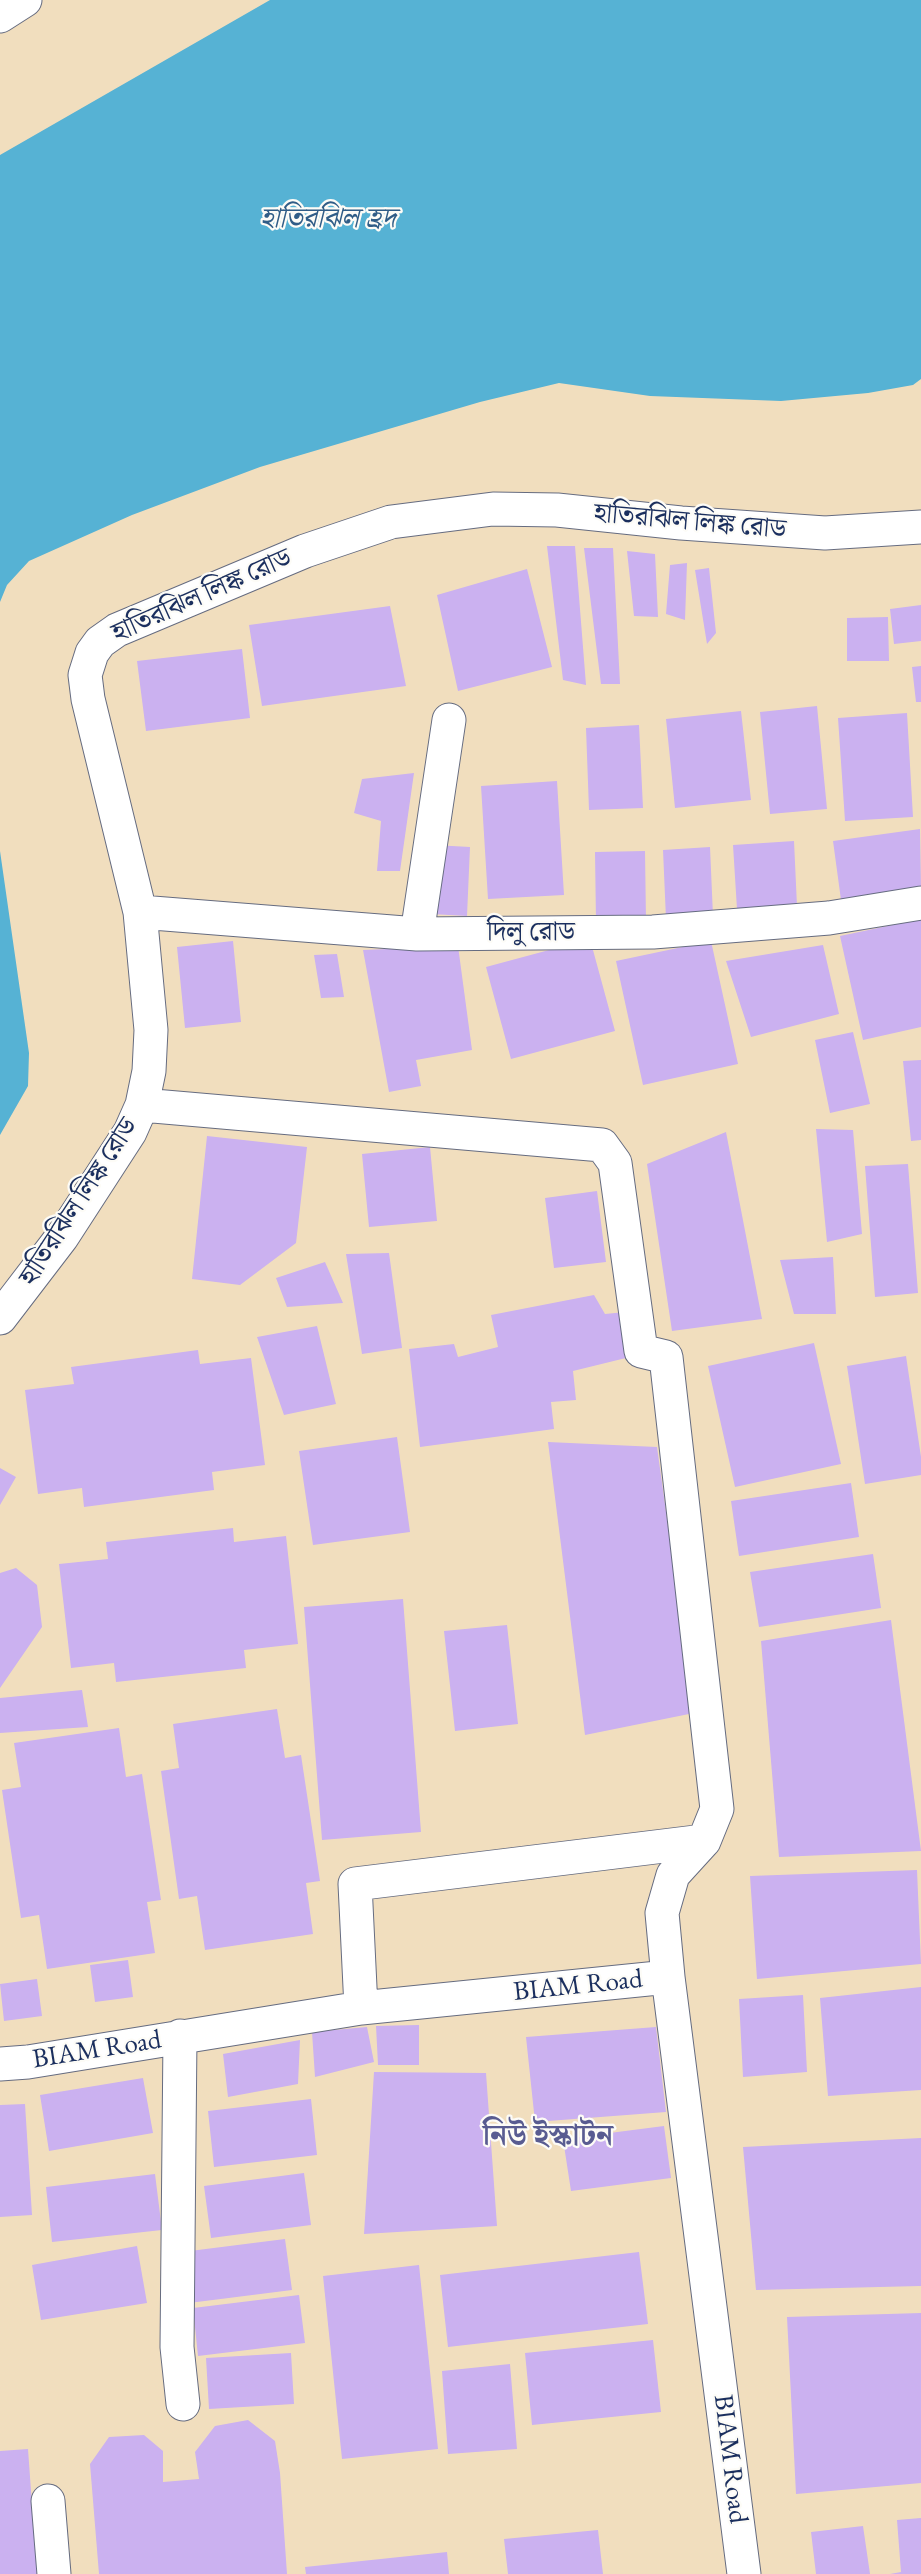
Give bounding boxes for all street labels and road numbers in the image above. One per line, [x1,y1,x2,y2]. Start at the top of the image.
street label: হাতিরঝিল লিঙ্ক রোড [592,497,788,547]
street label: হাতিরঝিল লিঙ্ক রোড [107,542,297,650]
street label: দিলু রোড [487,917,575,949]
street label: হাতিরঝিল লিঙ্ক রোড [13,1112,145,1292]
street label: BIAM Road [512,1963,644,2009]
street label: BIAM Road [30,2024,164,2076]
street label: BIAM Road [706,2393,754,2525]

